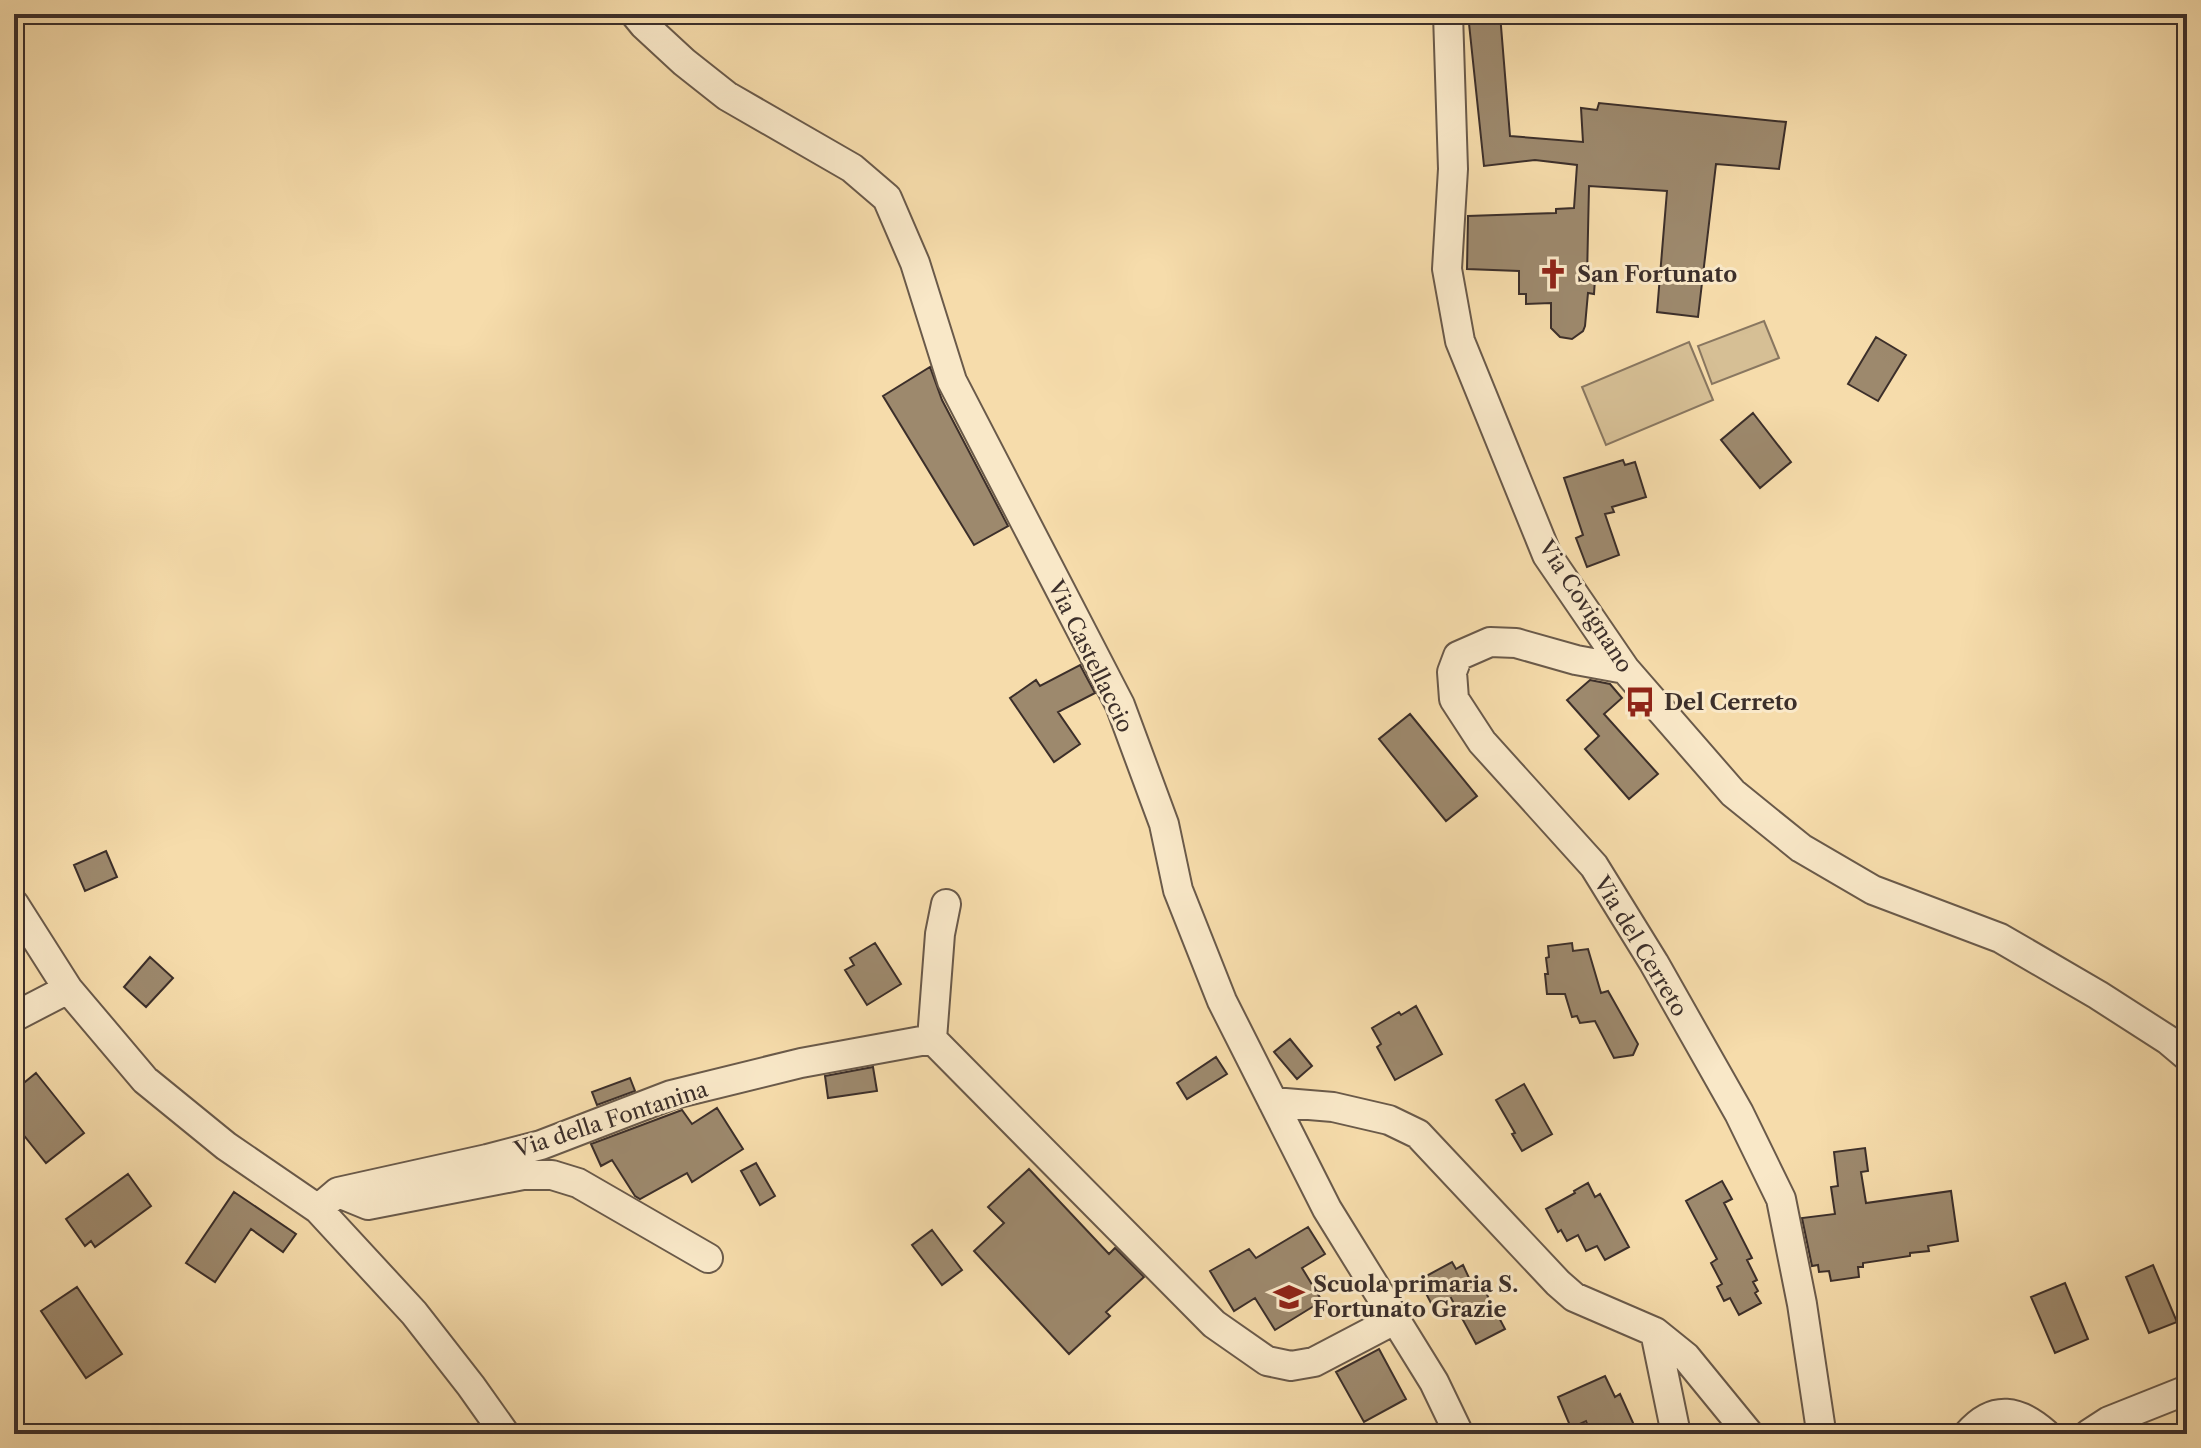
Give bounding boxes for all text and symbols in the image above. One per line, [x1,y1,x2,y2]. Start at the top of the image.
church icon: San Fortunato [1536,257,1570,291]
place label: San Fortunato [1577,261,1737,288]
street label: Via Covignano [1532,534,1638,678]
street label: Via Castellaccio [1042,575,1139,737]
bus stop icon: Del Cerreto [1623,685,1657,719]
place label: Del Cerreto [1664,689,1798,716]
street label: Via del Cerreto [1588,870,1693,1021]
street label: Via della Fontanina [510,1075,712,1164]
place label: Scuola primaria S. Fortunato Grazie [1313,1271,1518,1323]
school or university icon: Scuola primaria S. Fortunato Grazie [1272,1280,1306,1314]

